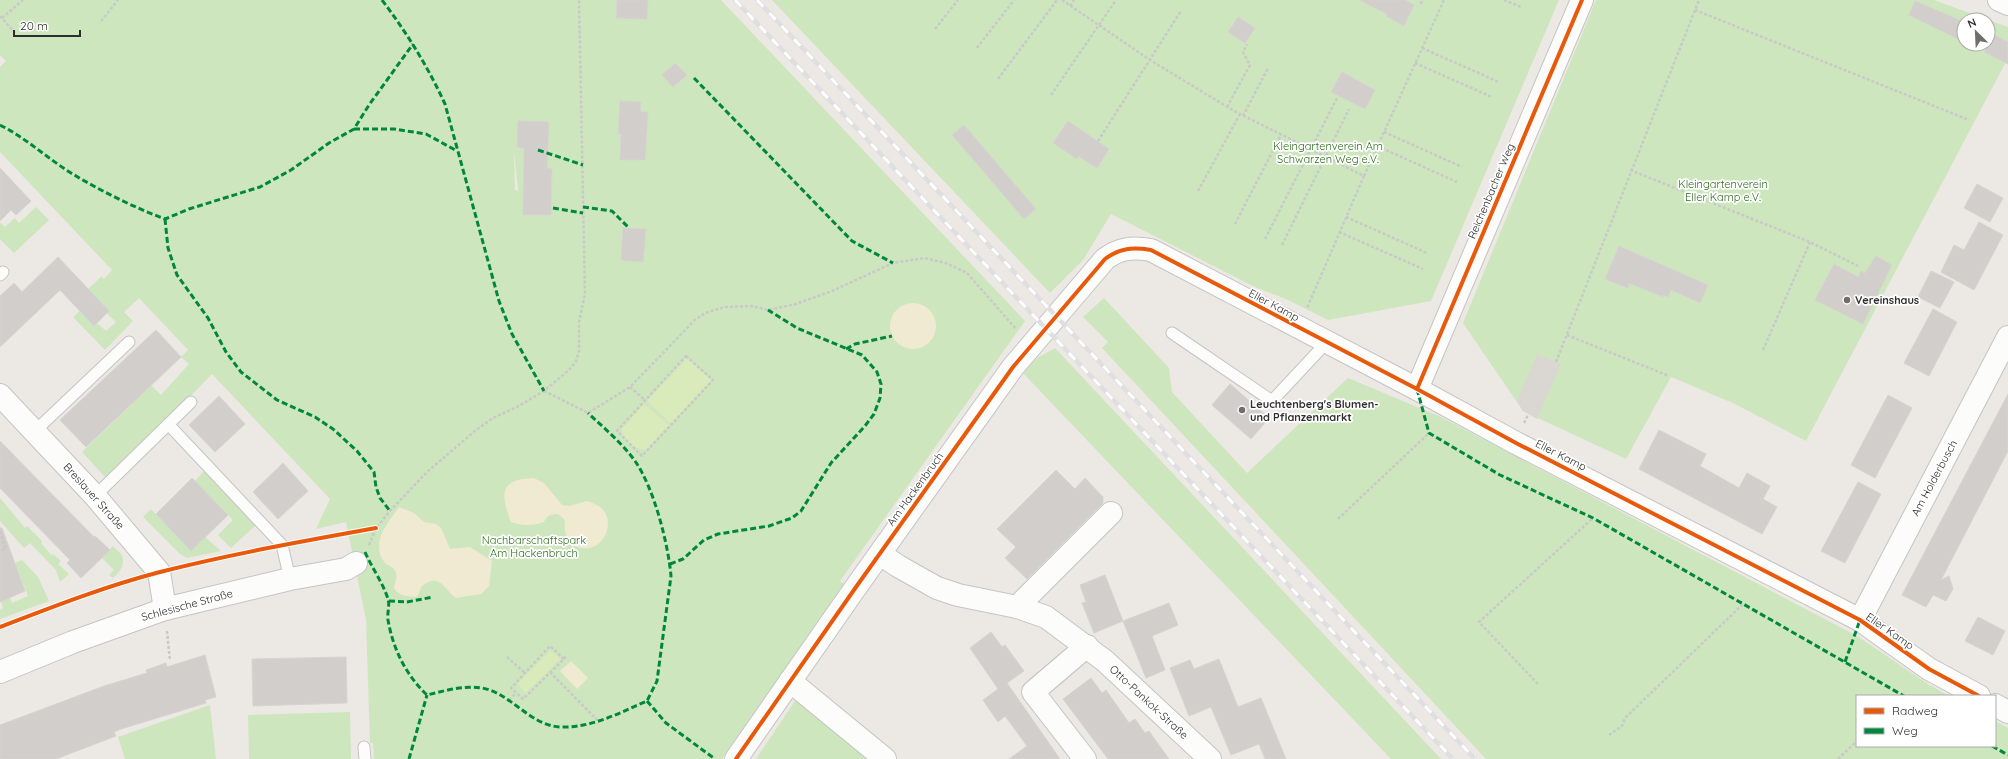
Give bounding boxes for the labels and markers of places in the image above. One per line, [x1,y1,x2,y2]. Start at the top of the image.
place label: Vereinshaus [1855,293,1919,307]
marker: Vereinshaus [1842,295,1852,305]
place label: Leuchtenberg's Blumen- und Pflanzenmarkt [1250,397,1379,424]
marker: Leuchtenberg's Blumen- und Pflanzenmarkt [1237,405,1247,415]

